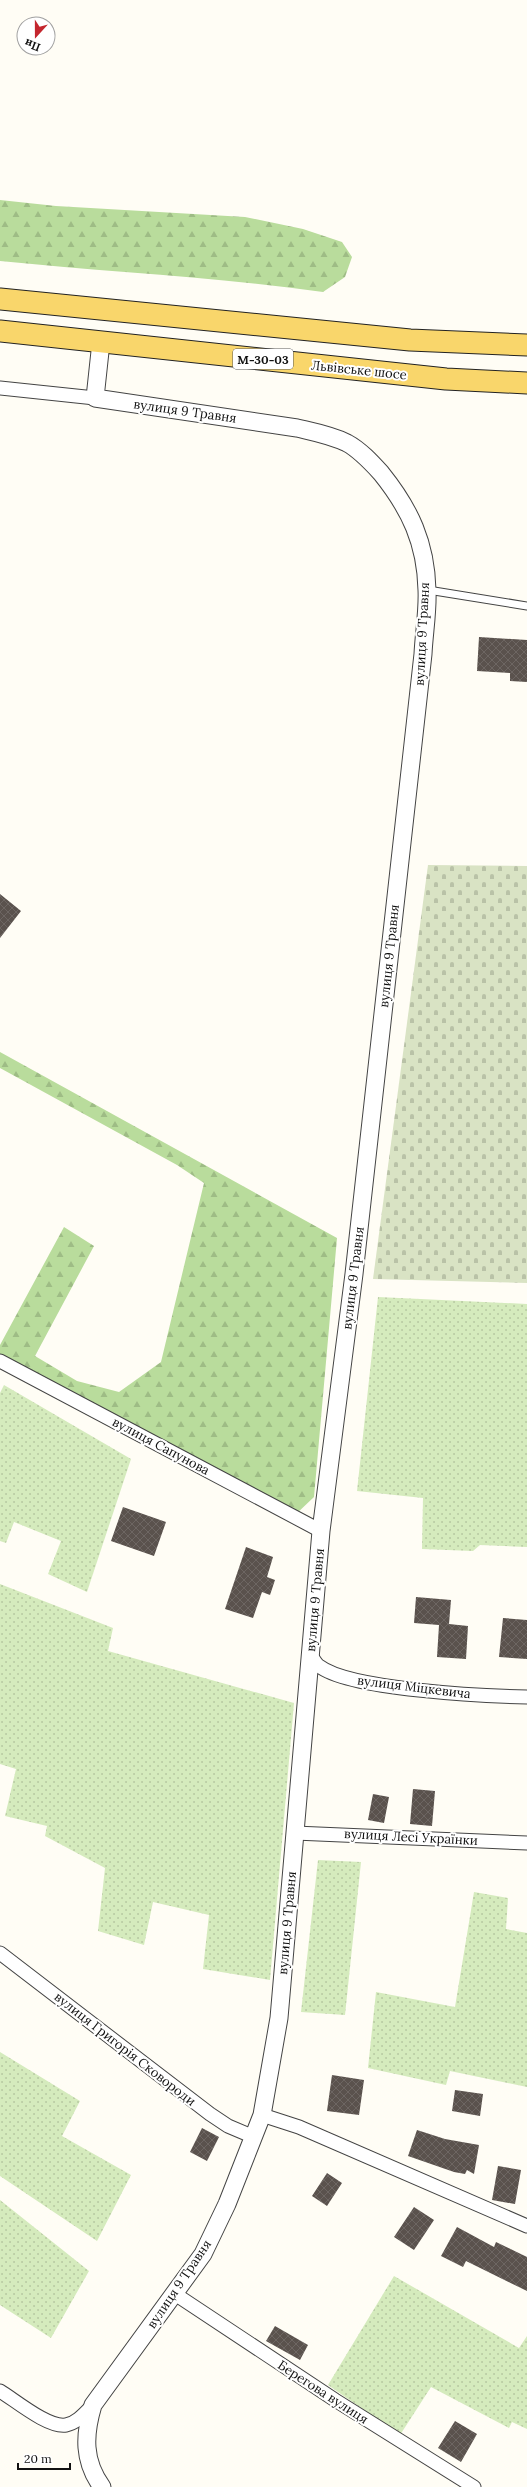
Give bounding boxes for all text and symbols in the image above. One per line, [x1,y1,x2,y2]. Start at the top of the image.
north arrow [16,16,56,56]
text: Пн [22,36,42,55]
road number: М-30-03 [233,349,293,369]
street label: Львівське шосе [310,357,408,383]
street label: вулиця 9 Травня [133,395,237,427]
street label: вулиця 9 Травня [411,582,433,686]
street label: вулиця 9 Травня [375,904,403,1008]
street label: вулиця 9 Травня [338,1226,368,1330]
street label: вулиця Сапунова [109,1413,213,1479]
street label: вулиця 9 Травня [302,1548,328,1652]
street label: вулиця Міцкевича [356,1672,472,1702]
street label: вулиця Лесі Українки [344,1825,478,1849]
street label: вулиця 9 Травня [274,1871,300,1975]
street label: вулиця Григорія Сковороди [51,1988,199,2110]
street label: вулиця 9 Травня [143,2236,215,2332]
street label: Берегова вулиця [274,2356,372,2428]
scale bar [18,2445,70,2471]
text: 20 m [24,2451,52,2466]

